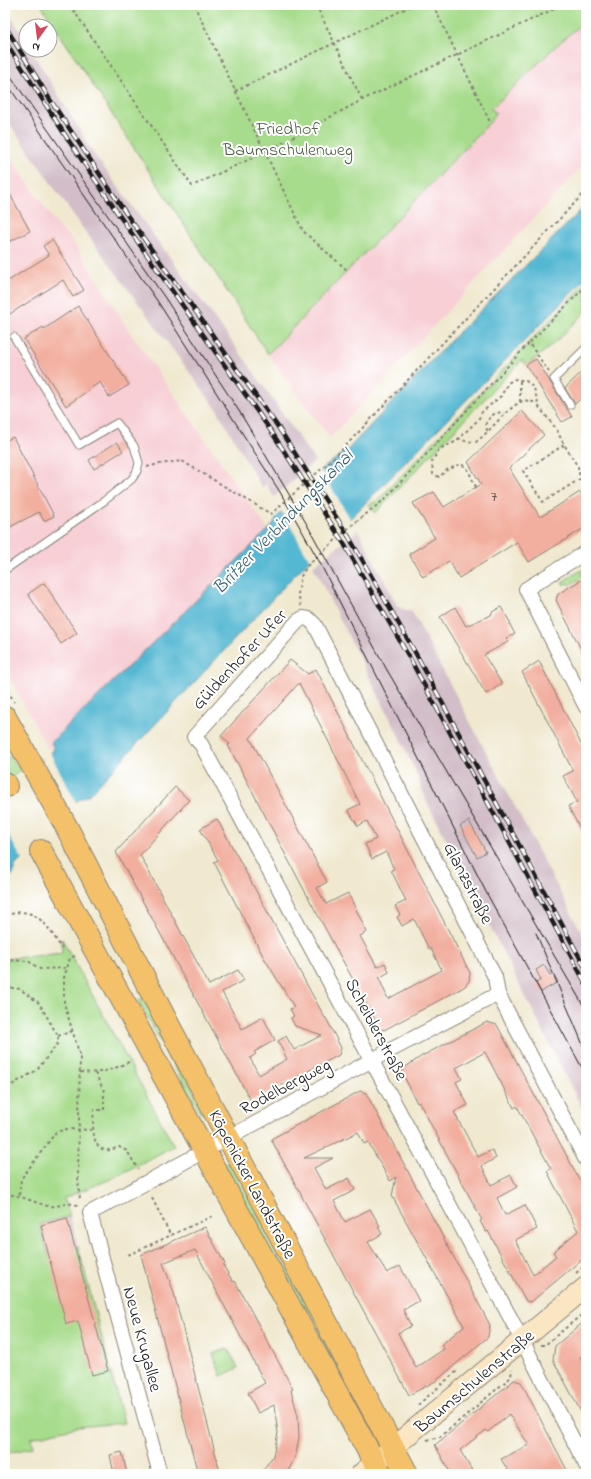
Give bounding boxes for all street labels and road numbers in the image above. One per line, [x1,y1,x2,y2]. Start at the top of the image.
street label: Güldenhofer Ufer [187,604,294,717]
street label: Glanzstraße [436,839,499,930]
street label: Scheiblerstraße [337,974,414,1087]
street label: Rodelbergweg [236,1053,337,1124]
street label: Köpenicker Landstraße [201,1106,302,1265]
street label: Neue Krugallee [114,1284,168,1396]
street label: Baumschulenstraße [409,1324,542,1441]

